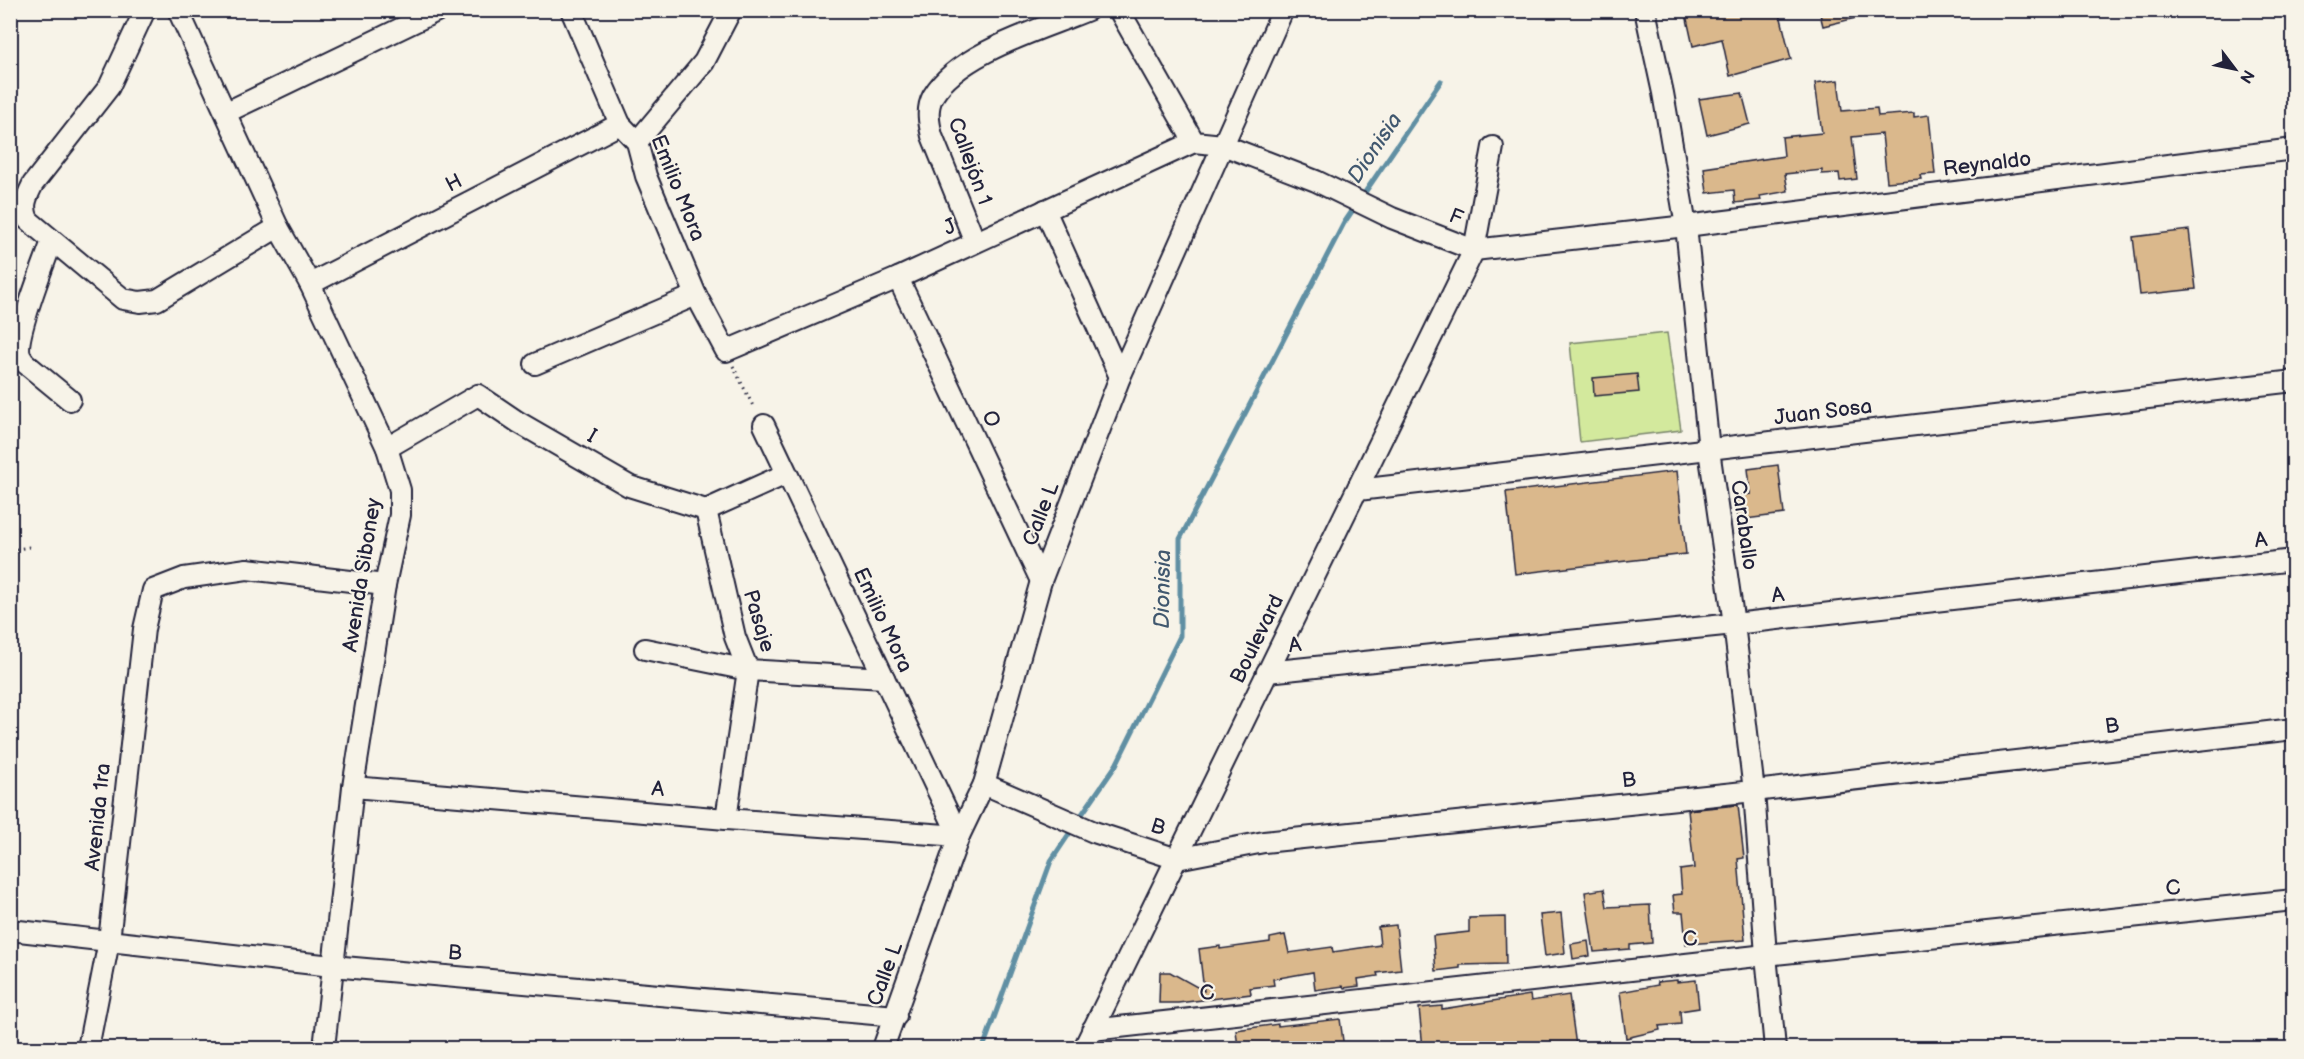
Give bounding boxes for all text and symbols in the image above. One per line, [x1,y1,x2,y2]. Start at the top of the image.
north arrow [2205,39,2265,99]
text: N [2235,66,2258,86]
water label: Dionisia [1342,108,1408,188]
street label: Callejón 1 [943,114,997,208]
street label: Emilio Mora [645,131,711,245]
street label: Reynaldo [1941,146,2033,182]
street label: H [441,168,467,198]
street label: F [1446,203,1467,231]
street label: J [940,213,961,241]
street label: Juan Sosa [1773,394,1873,430]
street label: O [976,406,1006,432]
street label: I [583,424,601,448]
street label: Caraballo [1725,478,1763,572]
street label: Calle L [1017,479,1065,549]
street label: Avenida Siboney [337,496,387,654]
street label: A [2253,527,2269,553]
water label: Dionisia [1149,549,1177,629]
street label: Emilio Mora [848,564,918,676]
street label: A [1770,582,1786,608]
street label: Pasaje [738,587,780,655]
street label: Boulevard [1225,591,1289,687]
street label: A [1287,632,1303,658]
street label: B [2103,713,2121,739]
street label: Avenida 1ra [80,762,116,872]
street label: B [1621,767,1637,793]
street label: A [651,776,666,802]
street label: B [1147,813,1169,841]
street label: C [2164,875,2182,901]
street label: C [1681,926,1699,952]
street label: Calle L [862,939,908,1009]
street label: B [447,940,463,966]
street label: C [1198,980,1216,1006]

